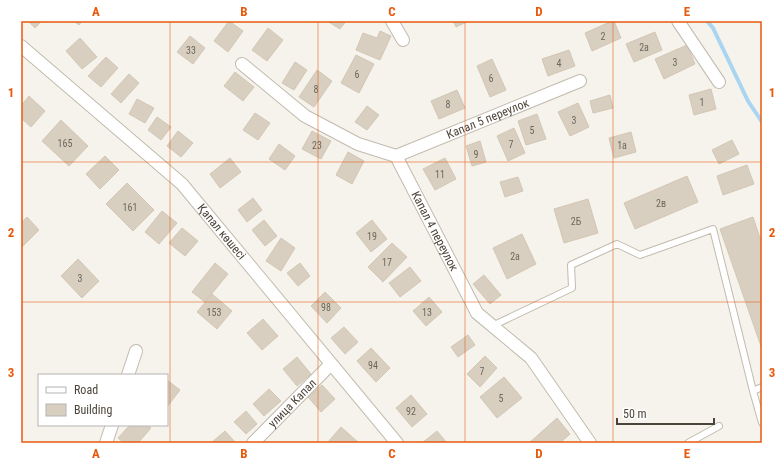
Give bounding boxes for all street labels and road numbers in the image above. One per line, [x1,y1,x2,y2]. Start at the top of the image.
street label: Капал 5 переулок [445,96,531,142]
street label: Капал 4 переулок [408,189,461,274]
street label: Қапал көшесі [194,201,249,262]
street label: улица Капал [265,376,319,430]

